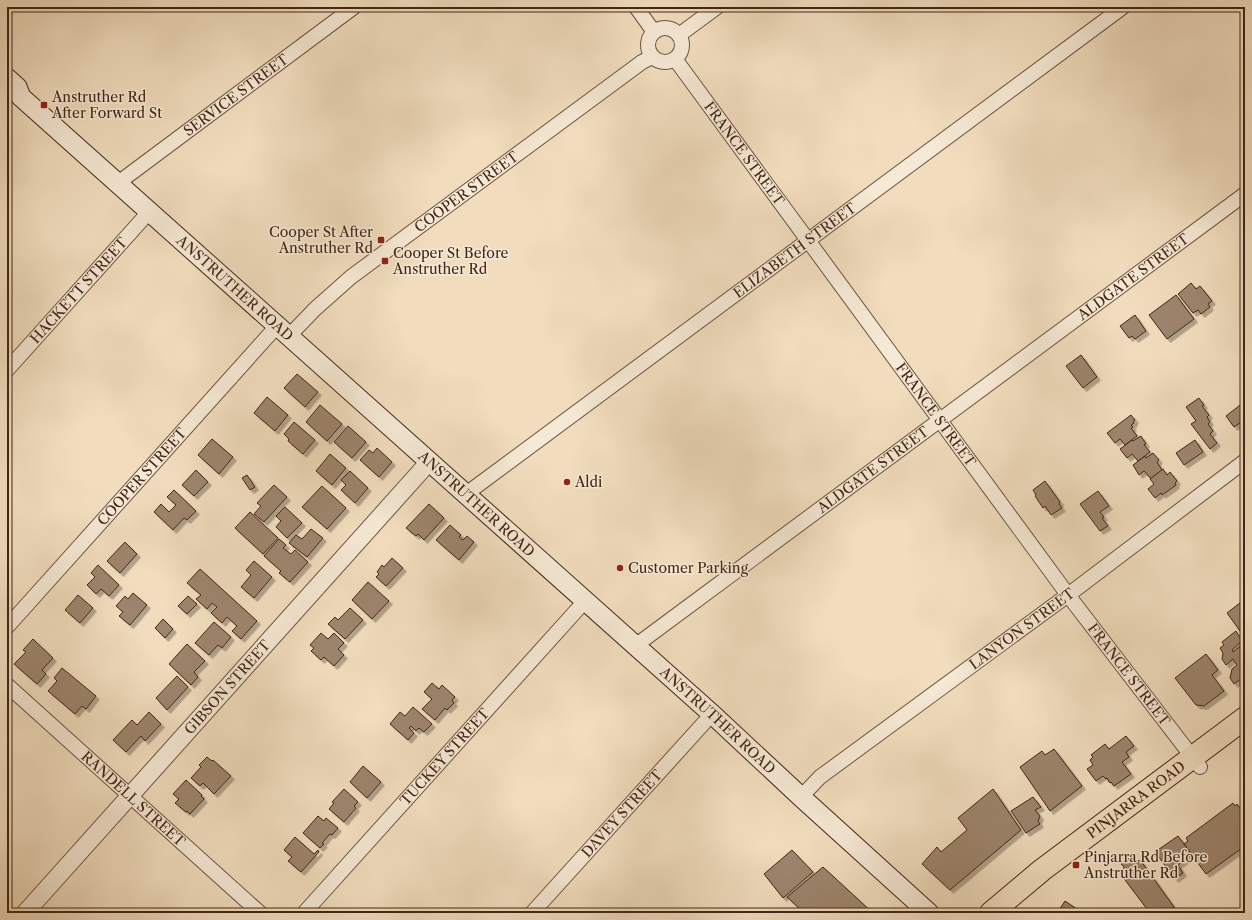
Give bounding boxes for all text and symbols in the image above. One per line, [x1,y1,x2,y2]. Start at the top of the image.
street label: SERVICE STREET [180,50,292,140]
place label: Anstruther Rd After Forward St [51,88,162,122]
street label: FRANCE STREET [700,98,788,209]
marker: Anstruther Rd After Forward St [39,100,49,110]
street label: COOPER STREET [411,147,522,236]
street label: ELIZABETH STREET [730,199,860,302]
place label: Cooper St After Anstruther Rd [269,223,373,257]
street label: ALDGATE STREET [1073,229,1193,325]
street label: ANSTRUTHER ROAD [172,231,297,345]
street label: HACKETT STREET [26,233,131,347]
marker: Cooper St After Anstruther Rd [376,235,386,245]
place label: Cooper St Before Anstruther Rd [392,244,509,278]
marker: Cooper St Before Anstruther Rd [380,256,390,266]
street label: FRANCE STREET [892,359,980,470]
street label: ALDGATE STREET [813,422,932,518]
street label: COOPER STREET [93,424,191,529]
street label: ANSTRUTHER ROAD [414,446,539,561]
place label: Aldi [574,473,602,491]
marker: Aldi [562,477,572,487]
place label: Customer Parking [628,559,749,577]
marker: Customer Parking [615,563,625,573]
street label: LANYON STREET [966,584,1079,673]
street label: FRANCE STREET [1084,620,1174,730]
street label: GIBSON STREET [180,636,274,738]
street label: ANSTRUTHER ROAD [655,662,779,778]
street label: TUCKEY STREET [396,704,493,809]
street label: RANDELL STREET [78,747,189,851]
street label: PINJARRA ROAD [1083,757,1189,842]
street label: DAVEY STREET [578,766,666,861]
place label: Pinjarra Rd Before Anstruther Rd [1083,848,1208,882]
marker: Pinjarra Rd Before Anstruther Rd [1071,860,1081,870]

